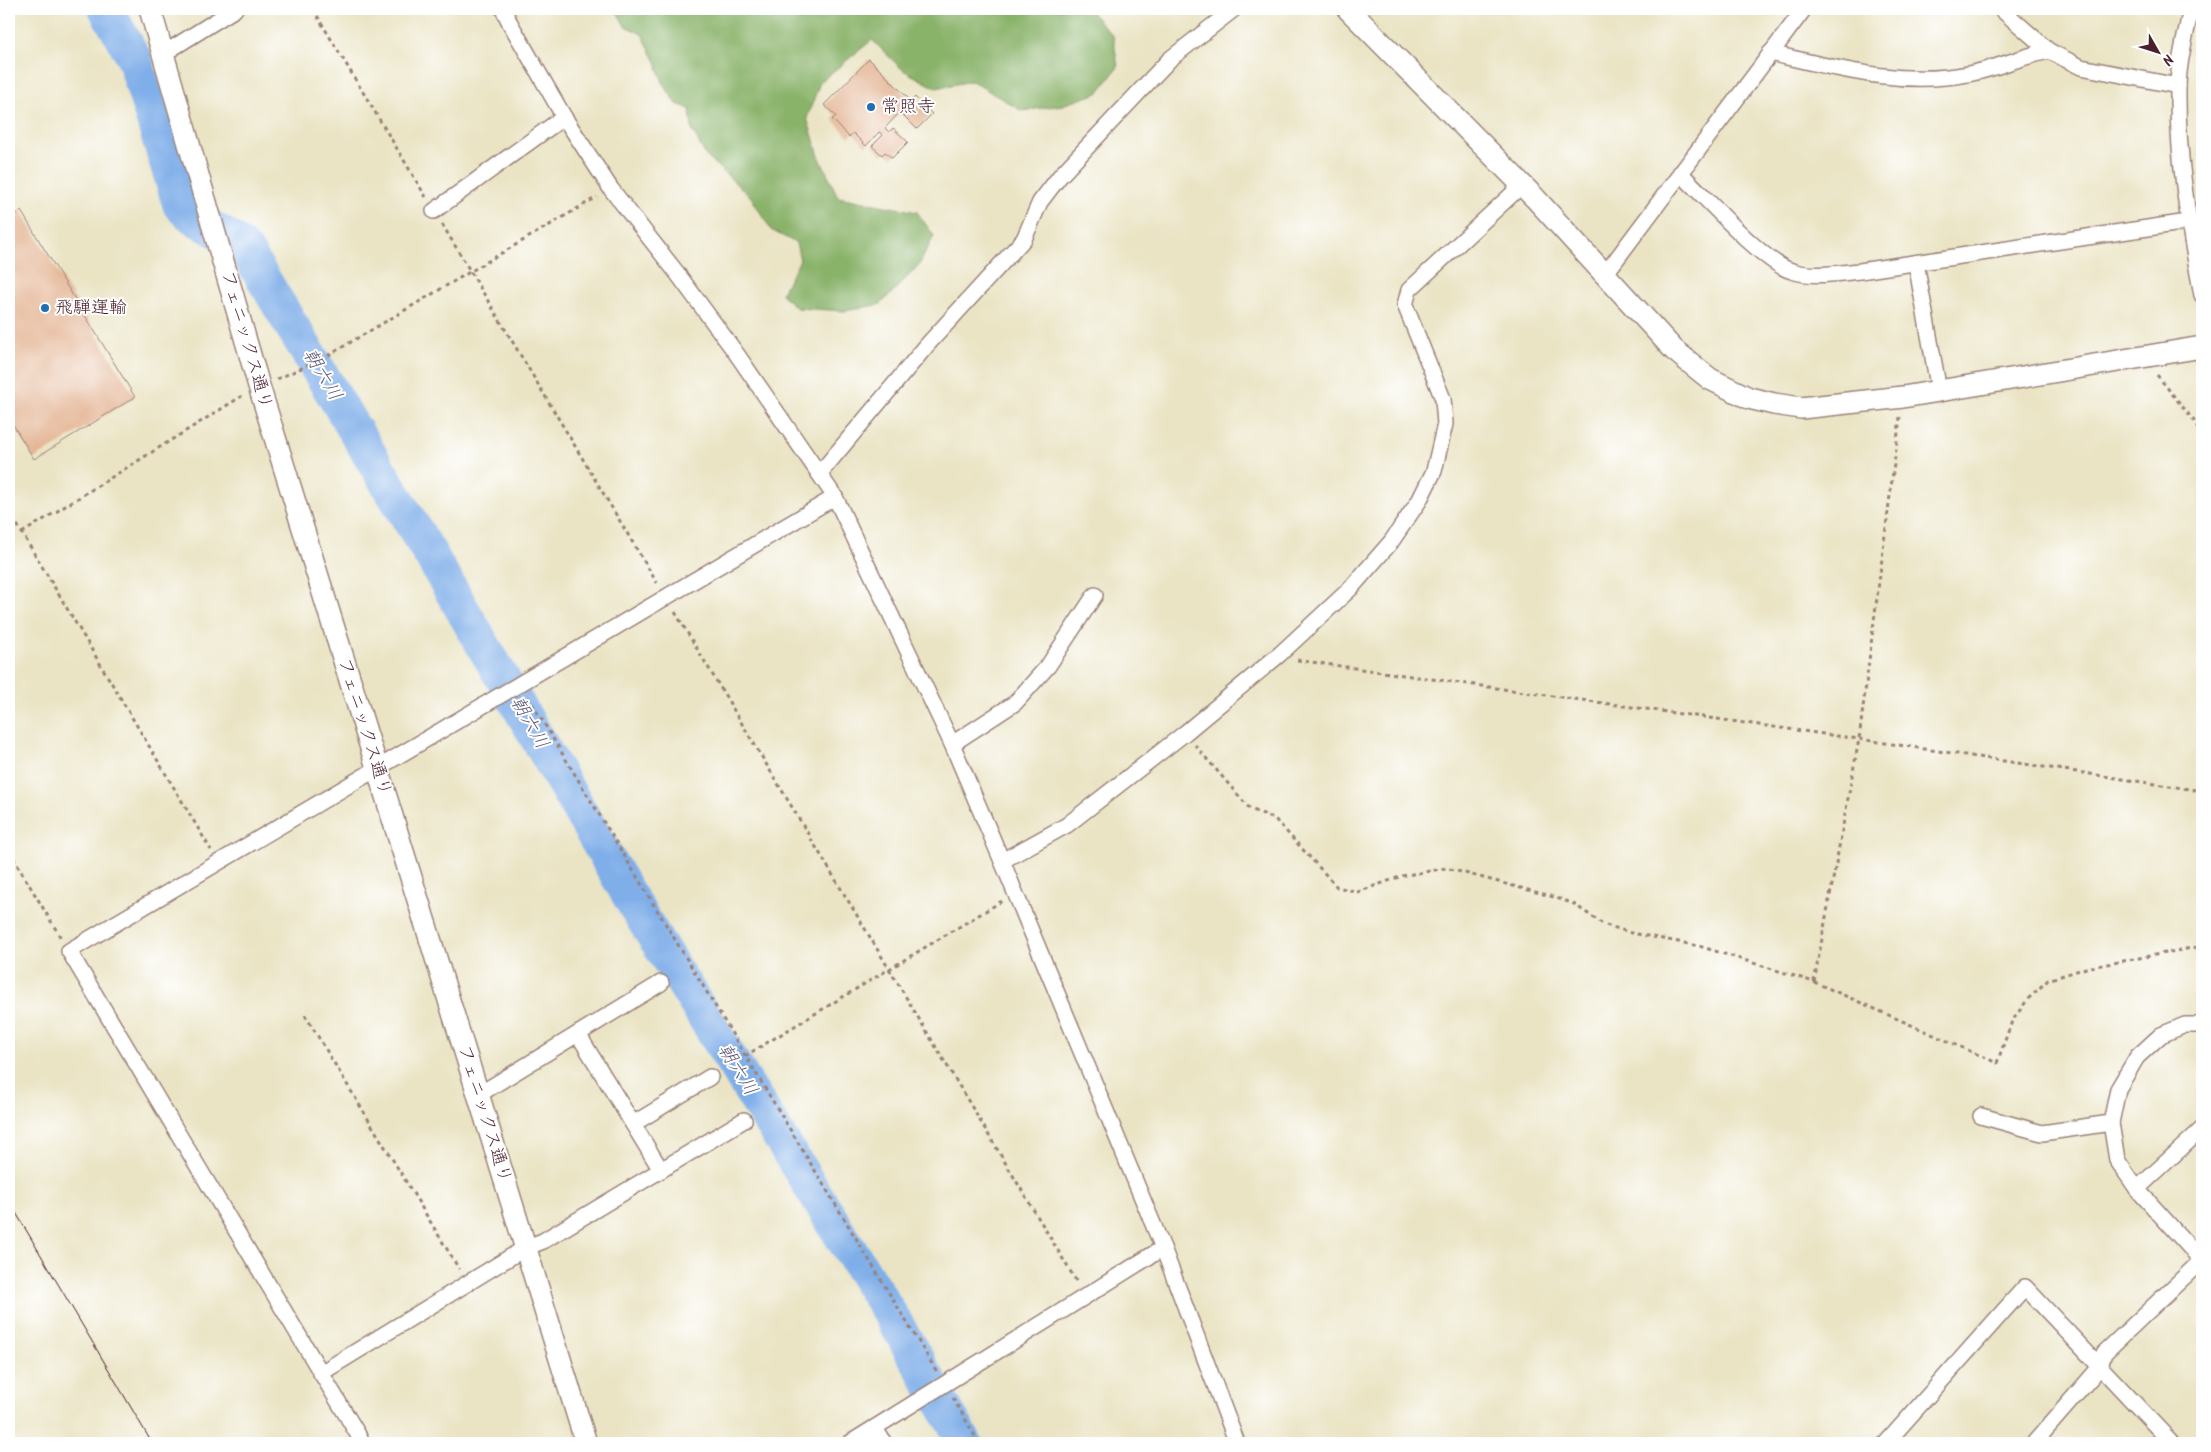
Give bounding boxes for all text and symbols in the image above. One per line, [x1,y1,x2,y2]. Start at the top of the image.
north arrow [2134,28,2184,78]
text: N [2156,49,2179,70]
place label: 常照寺 [881,93,935,122]
marker: 常照寺 [865,101,877,113]
street label: フェニックス通り [212,267,280,413]
place label: 飛騨運輸 [55,294,127,323]
marker: 飛騨運輸 [39,302,51,314]
water label: 朝六川 [294,343,350,407]
street label: フェニックス通り [329,654,399,800]
water label: 朝六川 [502,691,556,755]
water label: 朝六川 [709,1038,765,1102]
street label: フェニックス通り [449,1041,519,1187]

